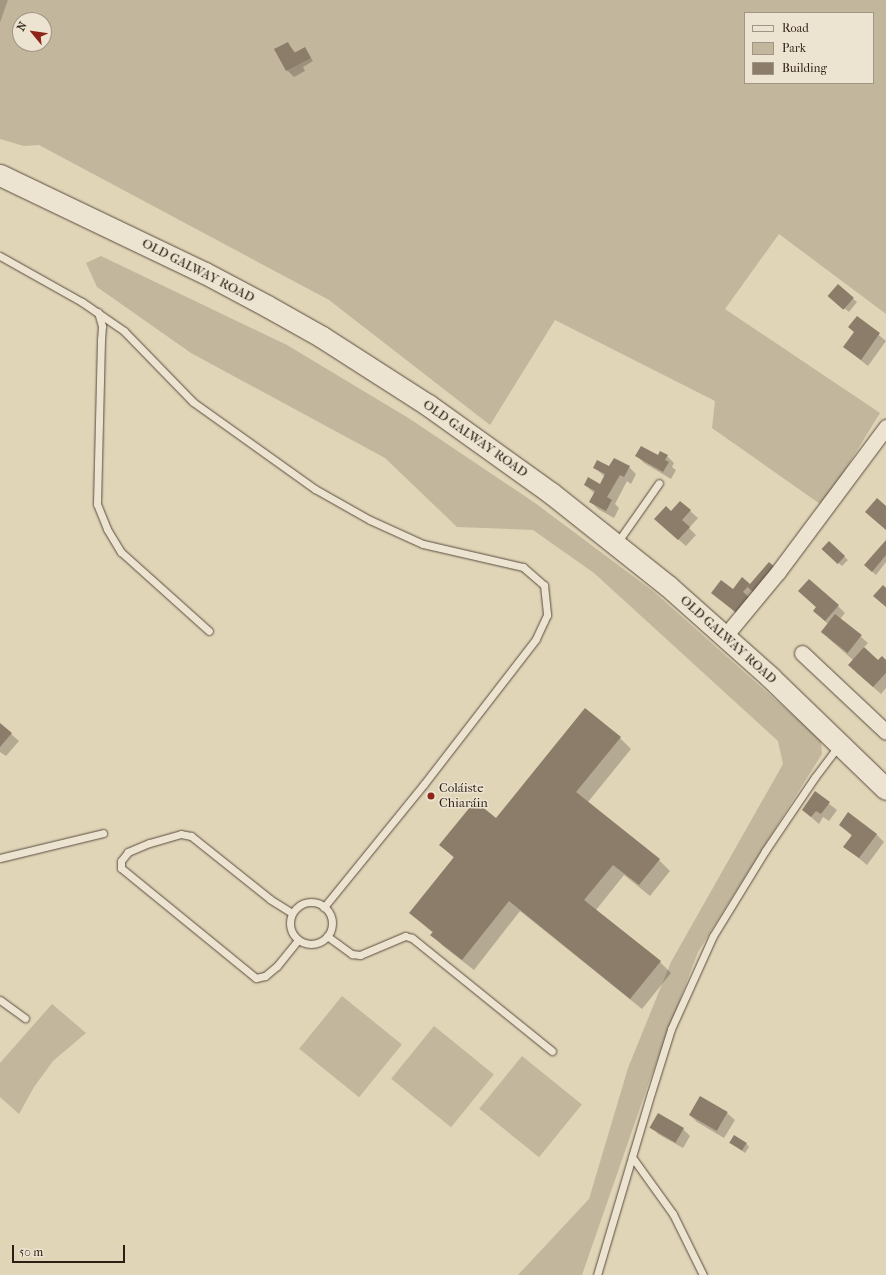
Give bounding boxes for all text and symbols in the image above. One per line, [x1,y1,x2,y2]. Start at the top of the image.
north arrow [12,12,52,52]
legend [744,12,874,84]
text: N [14,20,30,33]
text: Road [782,21,809,35]
text: Park [782,41,806,55]
text: Building [782,61,827,75]
street label: OLD GALWAY ROAD [139,236,257,306]
street label: OLD GALWAY ROAD [420,397,530,481]
street label: OLD GALWAY ROAD [677,593,779,687]
place label: Coláiste Chiaráin [439,781,488,812]
marker: Coláiste Chiaráin [426,791,436,801]
scale bar [14,1237,127,1263]
text: 50 m [19,1245,43,1259]

